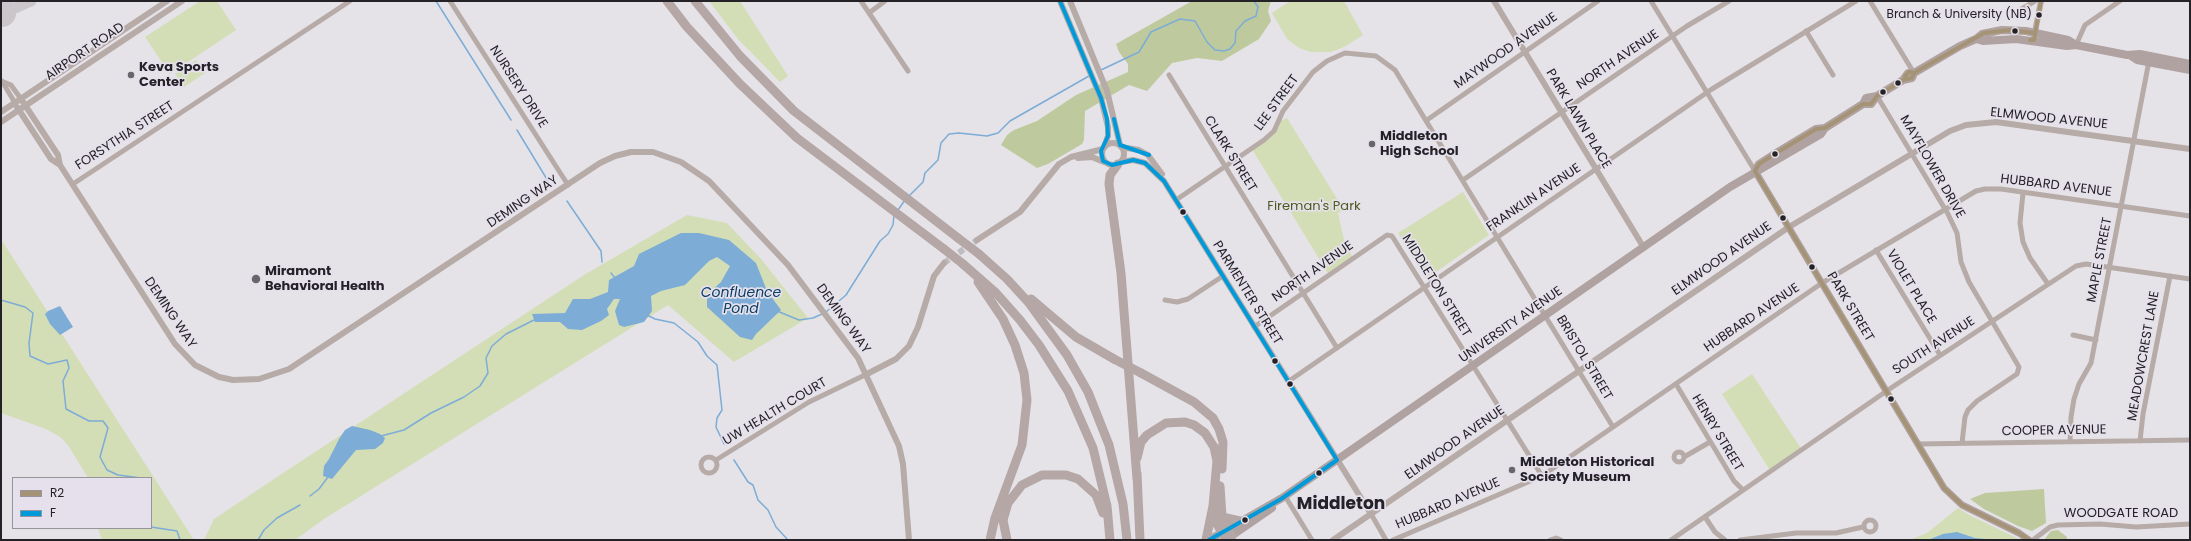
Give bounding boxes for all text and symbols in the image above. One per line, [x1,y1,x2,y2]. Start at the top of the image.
place label: Branch & University (NB) [1887,8,2032,22]
street label: MAYWOOD AVENUE [1452,10,1560,92]
marker: Branch & University (NB) [2034,10,2044,20]
street label: AIRPORT ROAD [42,20,128,84]
unlabelled marker [2010,26,2020,36]
street label: NORTH AVENUE [1574,27,1662,93]
street label: NURSERY DRIVE [486,43,550,131]
place label: Keva Sports Center [139,60,219,91]
street label: PARK LAWN PLACE [1542,66,1614,172]
marker: Keva Sports Center [126,70,136,80]
street label: LEE STREET [1251,72,1303,134]
unlabelled marker [1893,78,1903,88]
unlabelled marker [1878,87,1888,97]
street label: FORSYTHIA STREET [73,98,177,174]
street label: ELMWOOD AVENUE [1989,105,2109,133]
street label: CLARK STREET [1200,113,1260,195]
street label: MAYFLOWER DRIVE [1896,113,1968,221]
place label: Middleton High School [1380,129,1459,160]
marker: Middleton High School [1367,139,1377,149]
unlabelled marker [1770,149,1780,159]
street label: FRANKLIN AVENUE [1484,161,1584,235]
street label: HUBBARD AVENUE [2000,171,2112,201]
street label: DEMING WAY [485,173,561,231]
park label: Fireman's Park [1267,199,1361,215]
unlabelled marker [1178,207,1188,217]
unlabelled marker [1778,213,1788,223]
street label: MAPLE STREET [2084,216,2116,304]
street label: ELMWOOD AVENUE [1669,219,1775,299]
street label: MIDDLETON STREET [1398,232,1474,340]
street label: PARMENTER STREET [1209,238,1285,348]
street label: NORTH AVENUE [1269,238,1357,306]
street label: VIOLET PLACE [1883,247,1939,327]
unlabelled marker [1807,262,1817,272]
place label: Miramont Behavioral Health [265,264,385,295]
street label: PARK STREET [1823,269,1877,345]
marker: Miramont Behavioral Health [250,273,262,285]
street label: DEMING WAY [141,275,199,351]
street label: HUBBARD AVENUE [1701,280,1803,356]
street label: DEMING WAY [813,281,873,357]
street label: UNIVERSITY AVENUE [1456,284,1566,366]
water label: Confluence Pond [701,285,781,318]
street label: MEADOWCREST LANE [2125,290,2163,422]
street label: BRISTOL STREET [1553,313,1615,403]
street label: SOUTH AVENUE [1890,314,1978,378]
unlabelled marker [1270,356,1280,366]
street label: UW HEALTH COURT [720,375,830,449]
unlabelled marker [1285,379,1295,389]
street label: HENRY STREET [1688,392,1746,474]
unlabelled marker [1886,394,1896,404]
street label: ELMWOOD AVENUE [1402,403,1508,483]
street label: COOPER AVENUE [2001,422,2107,440]
place label: Middleton Historical Society Museum [1520,455,1654,486]
marker: Middleton Historical Society Museum [1507,465,1517,475]
unlabelled marker [1314,468,1324,478]
street label: HUBBARD AVENUE [1393,475,1503,533]
legend [12,477,152,529]
text: R2 [50,484,64,501]
district label: Middleton [1297,495,1385,515]
text: F [50,504,56,521]
street label: WOODGATE ROAD [2064,506,2178,522]
unlabelled marker [1240,515,1250,525]

